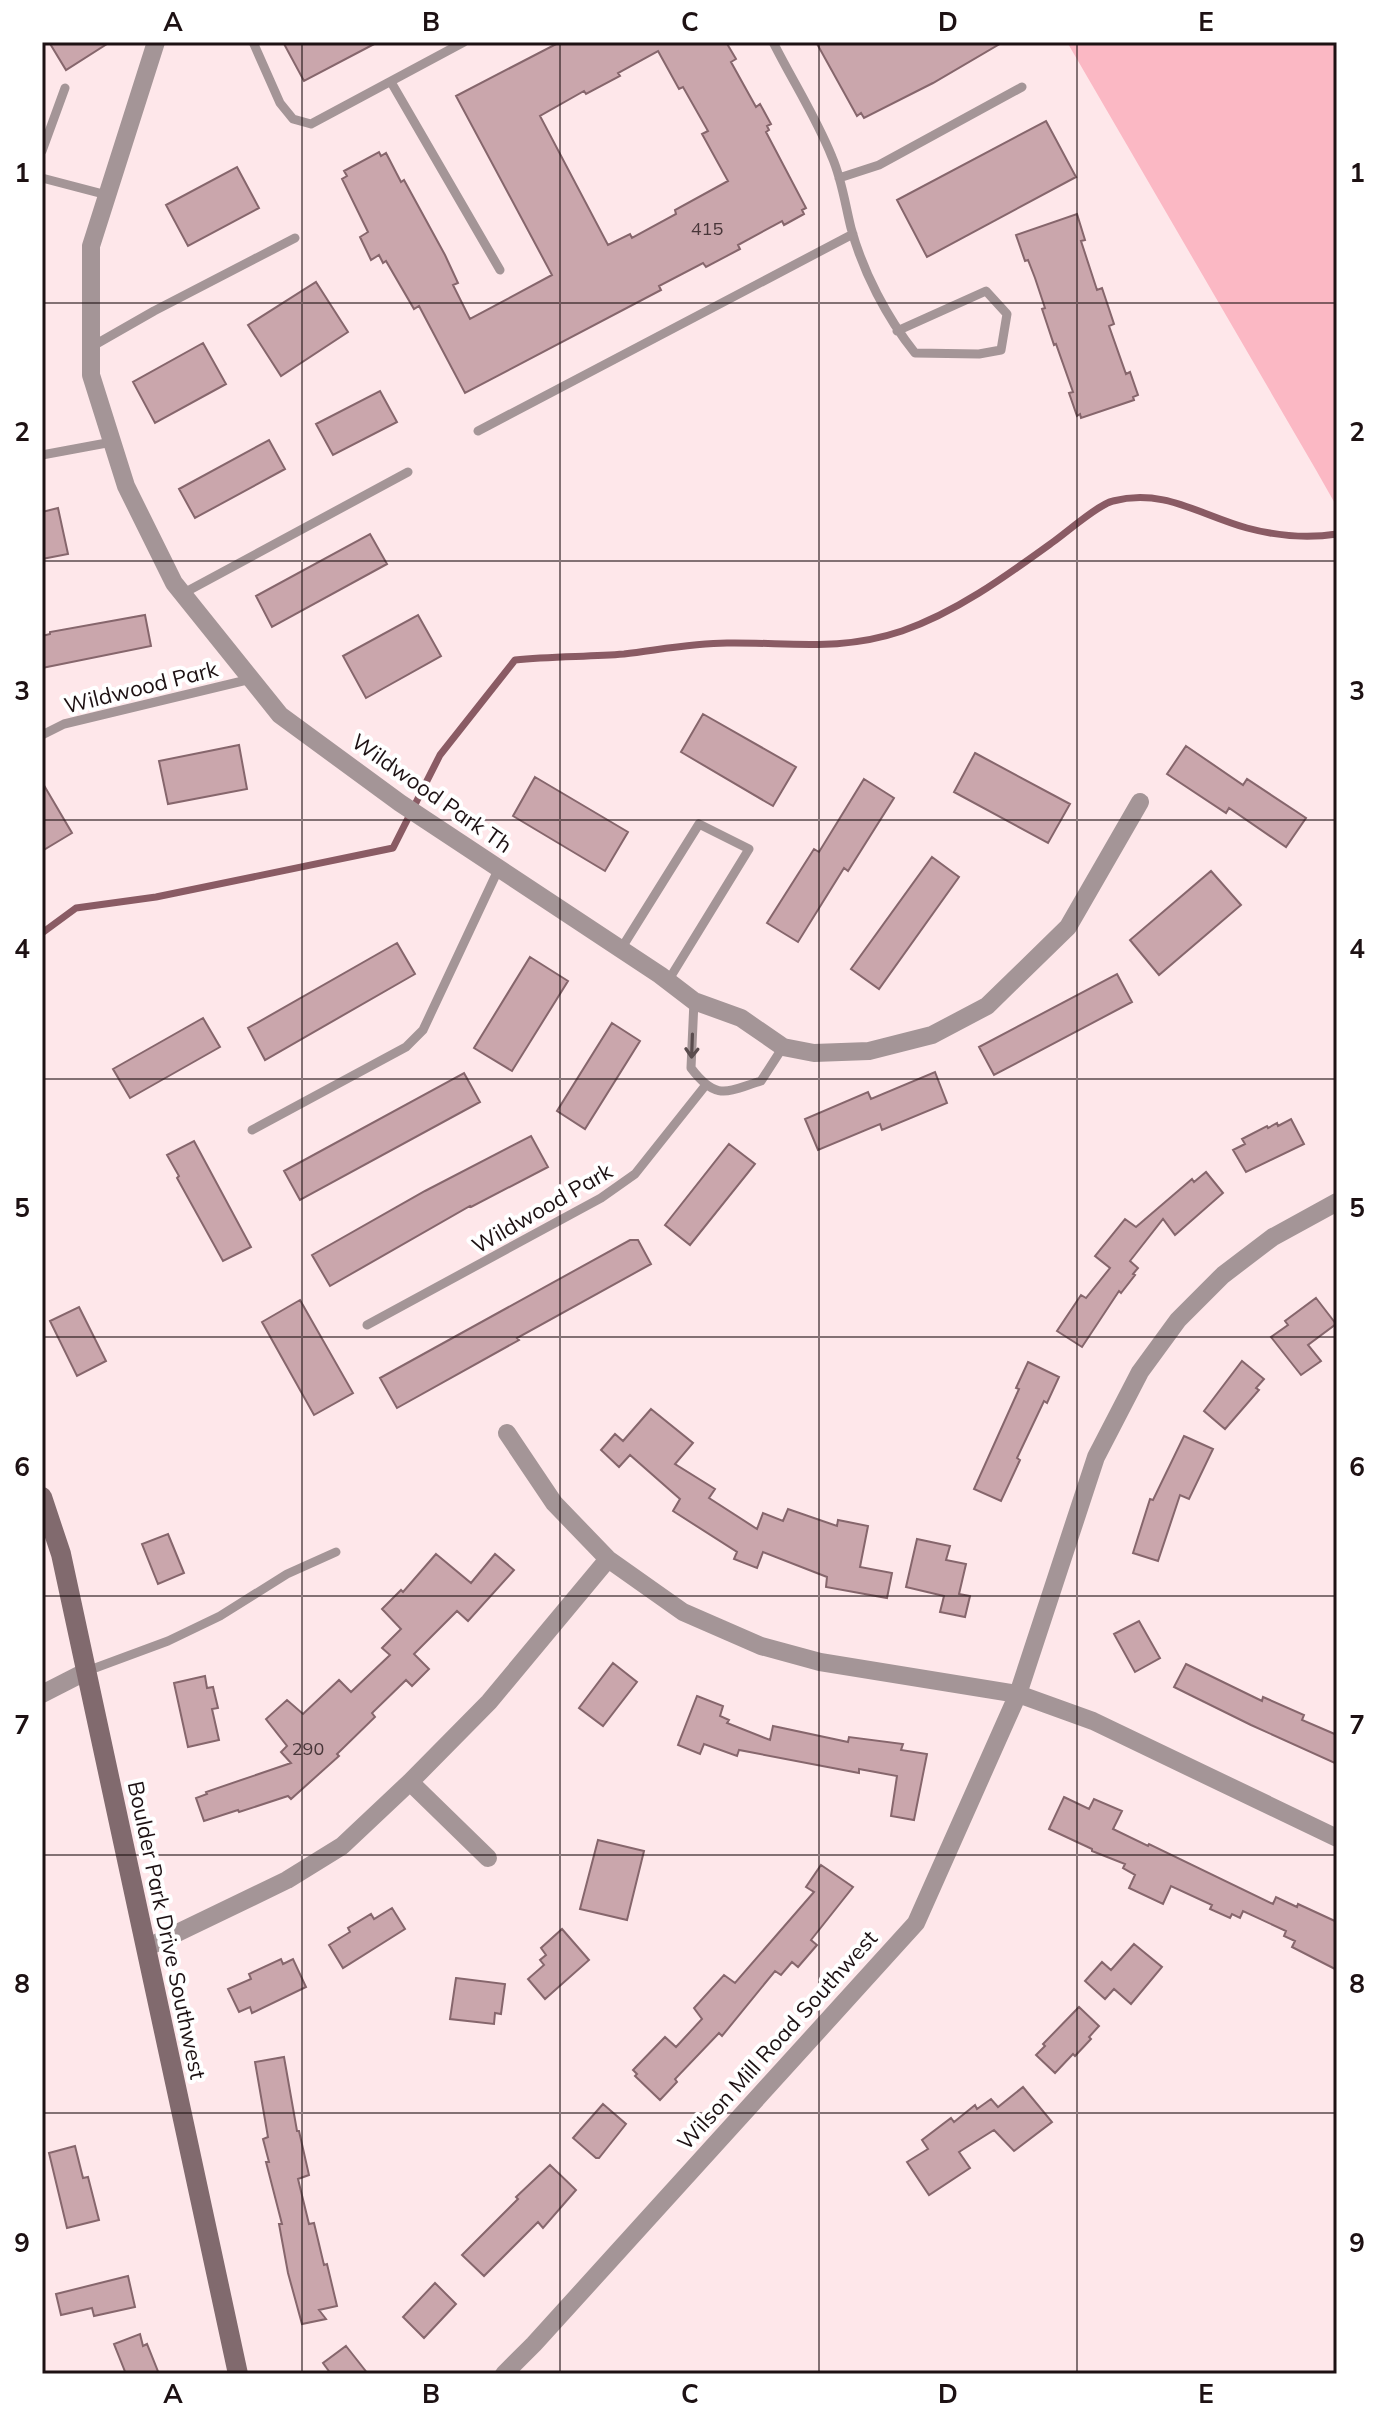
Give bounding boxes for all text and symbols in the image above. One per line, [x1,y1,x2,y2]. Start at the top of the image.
text: A [163,5,183,38]
text: B [422,5,440,38]
text: C [681,5,699,38]
text: D [938,5,958,38]
text: E [1198,5,1214,38]
text: 1 [14,156,30,189]
text: 1 [1349,156,1365,189]
house number: 415 [691,217,723,240]
text: 2 [14,415,30,448]
text: 2 [1349,415,1365,448]
street label: Wildwood Park [61,654,221,720]
text: 3 [14,674,30,707]
text: 3 [1349,674,1365,707]
street label: Wildwood Park Th [346,727,518,859]
text: 4 [14,932,30,965]
text: 4 [1349,932,1365,965]
one-way arrow [684,1032,699,1059]
street label: Wildwood Park [467,1156,618,1259]
text: 5 [14,1191,30,1224]
text: 5 [1349,1191,1365,1224]
text: 6 [14,1450,30,1483]
text: 6 [1349,1450,1365,1483]
text: 7 [14,1708,30,1741]
text: 7 [1349,1708,1365,1741]
house number: 290 [292,1737,324,1760]
street label: Boulder Park Drive Southwest [122,1778,212,2082]
street label: Wilson Mill Road Southwest [671,1924,883,2156]
text: 8 [14,1967,30,2000]
text: 8 [1349,1967,1365,2000]
text: 9 [14,2226,30,2259]
text: 9 [1349,2226,1365,2259]
text: A [163,2377,183,2410]
text: B [422,2377,440,2410]
text: C [681,2377,699,2410]
text: D [938,2377,958,2410]
text: E [1198,2377,1214,2410]

